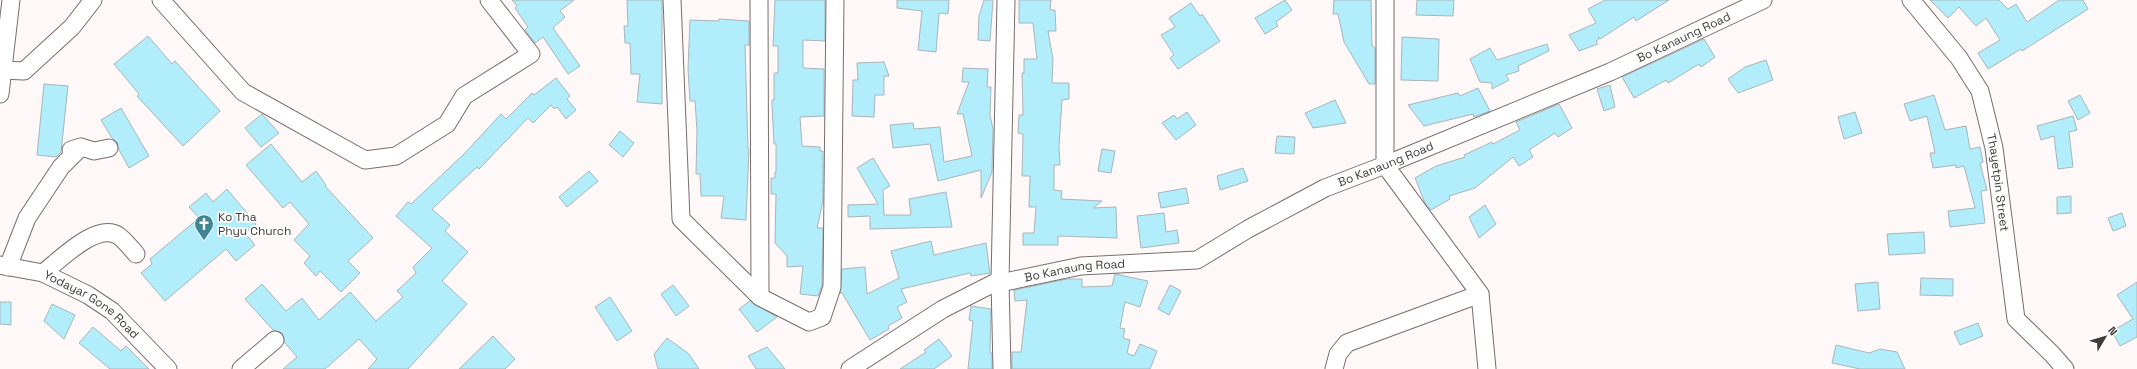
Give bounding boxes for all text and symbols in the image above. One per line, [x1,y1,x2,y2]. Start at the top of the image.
street label: Bo Kanaung Road [1634,8,1733,66]
street label: Thayetpin Street [1983,132,2013,233]
street label: Bo Kanaung Road [1335,138,1436,190]
place label: Ko Tha Phyu Church [218,209,291,239]
church icon: Ko Tha Phyu Church [193,213,215,241]
street label: Bo Kanaung Road [1023,256,1125,286]
street label: Yodayar Gone Road [41,267,142,342]
north arrow [2085,317,2125,357]
text: N [2105,324,2121,338]

